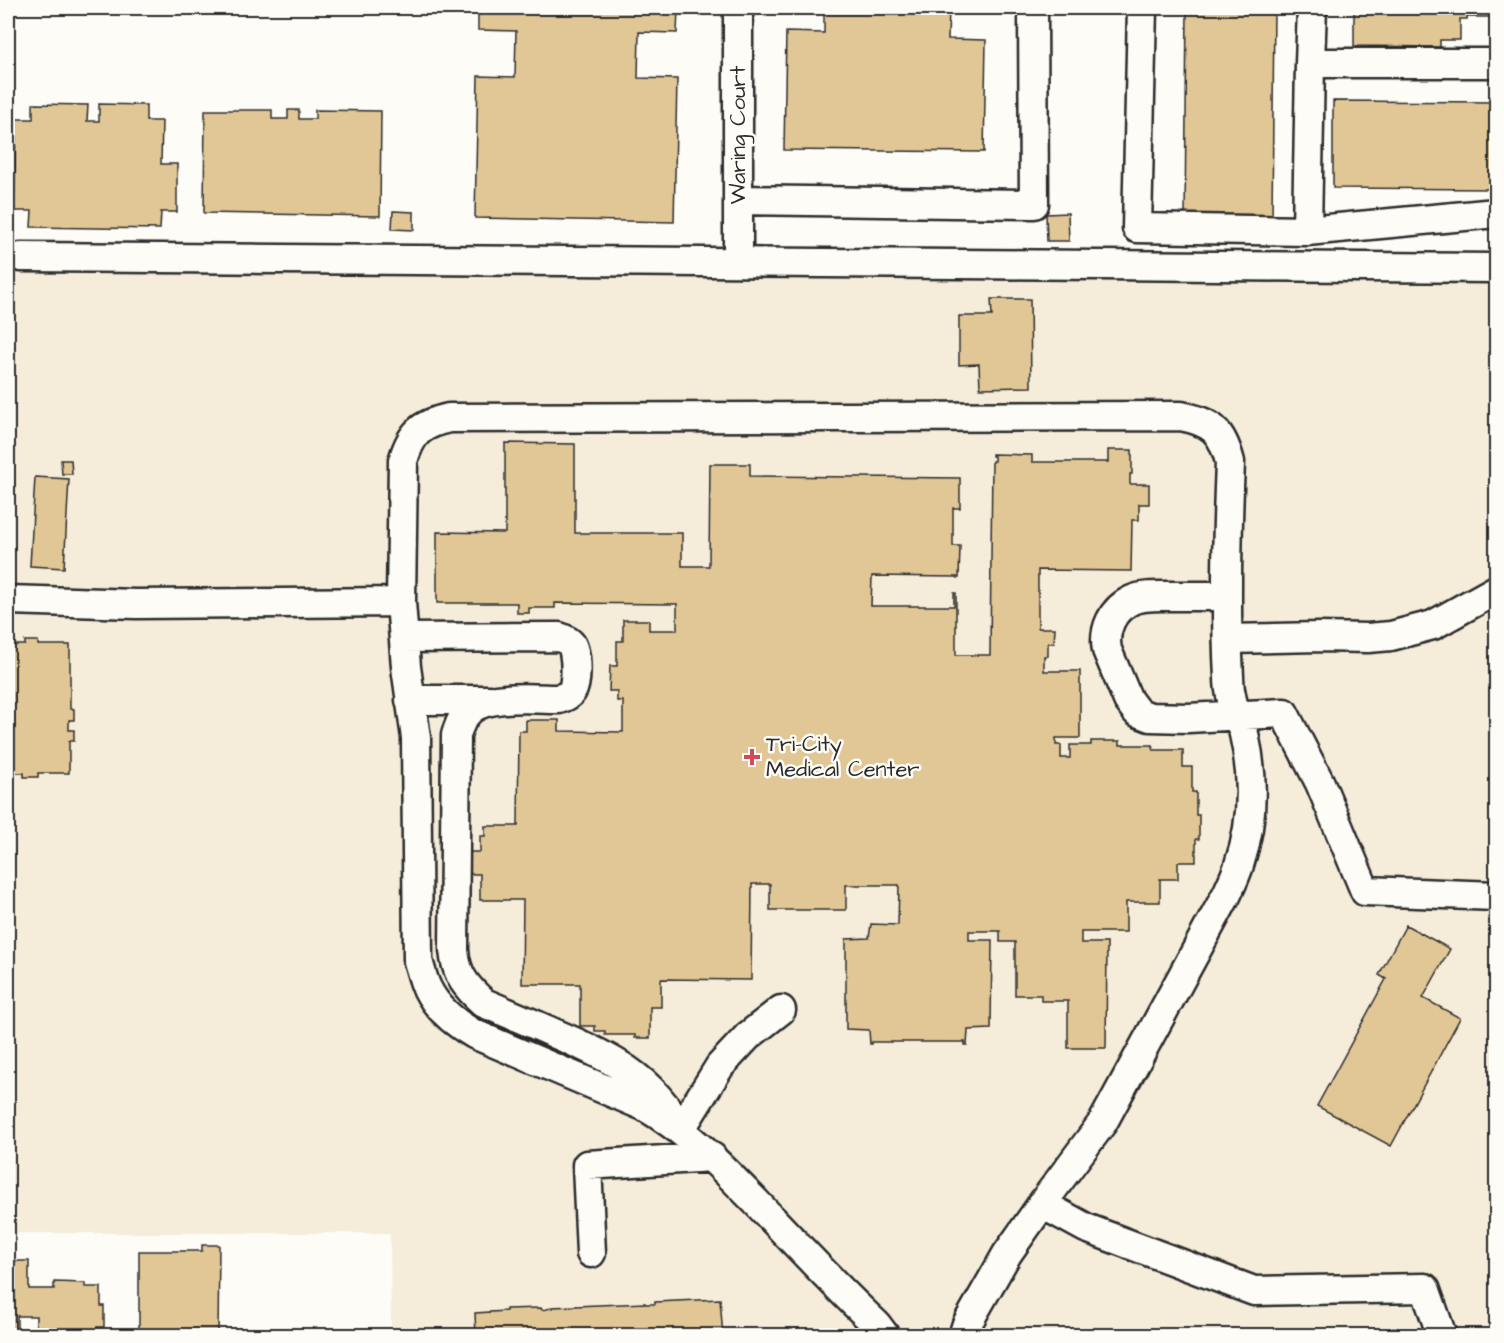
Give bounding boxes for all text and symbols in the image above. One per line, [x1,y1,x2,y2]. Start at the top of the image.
street label: Waring Court [723,66,755,204]
place label: Tri-City Medical Center [766,729,920,785]
marker: Tri-City Medical Center [743,748,761,766]

